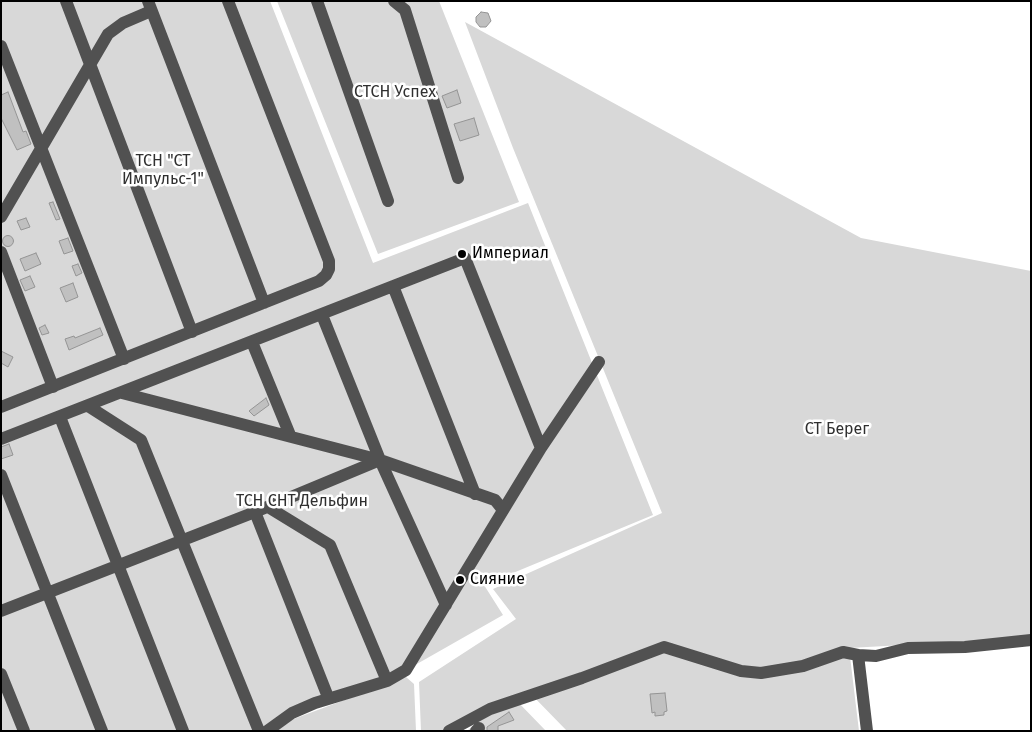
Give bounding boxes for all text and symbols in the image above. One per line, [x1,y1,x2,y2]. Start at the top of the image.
park label: СТСН Успех [354,83,436,103]
park label: ТСН "СТ Импульс-1" [122,152,204,190]
place label: Империал [472,244,549,264]
marker: Империал [456,248,468,260]
park label: СТ Берег [805,420,869,440]
park label: ТСН СНТ Дельфин [236,492,368,512]
place label: Сияние [470,570,525,590]
marker: Сияние [454,574,466,586]

